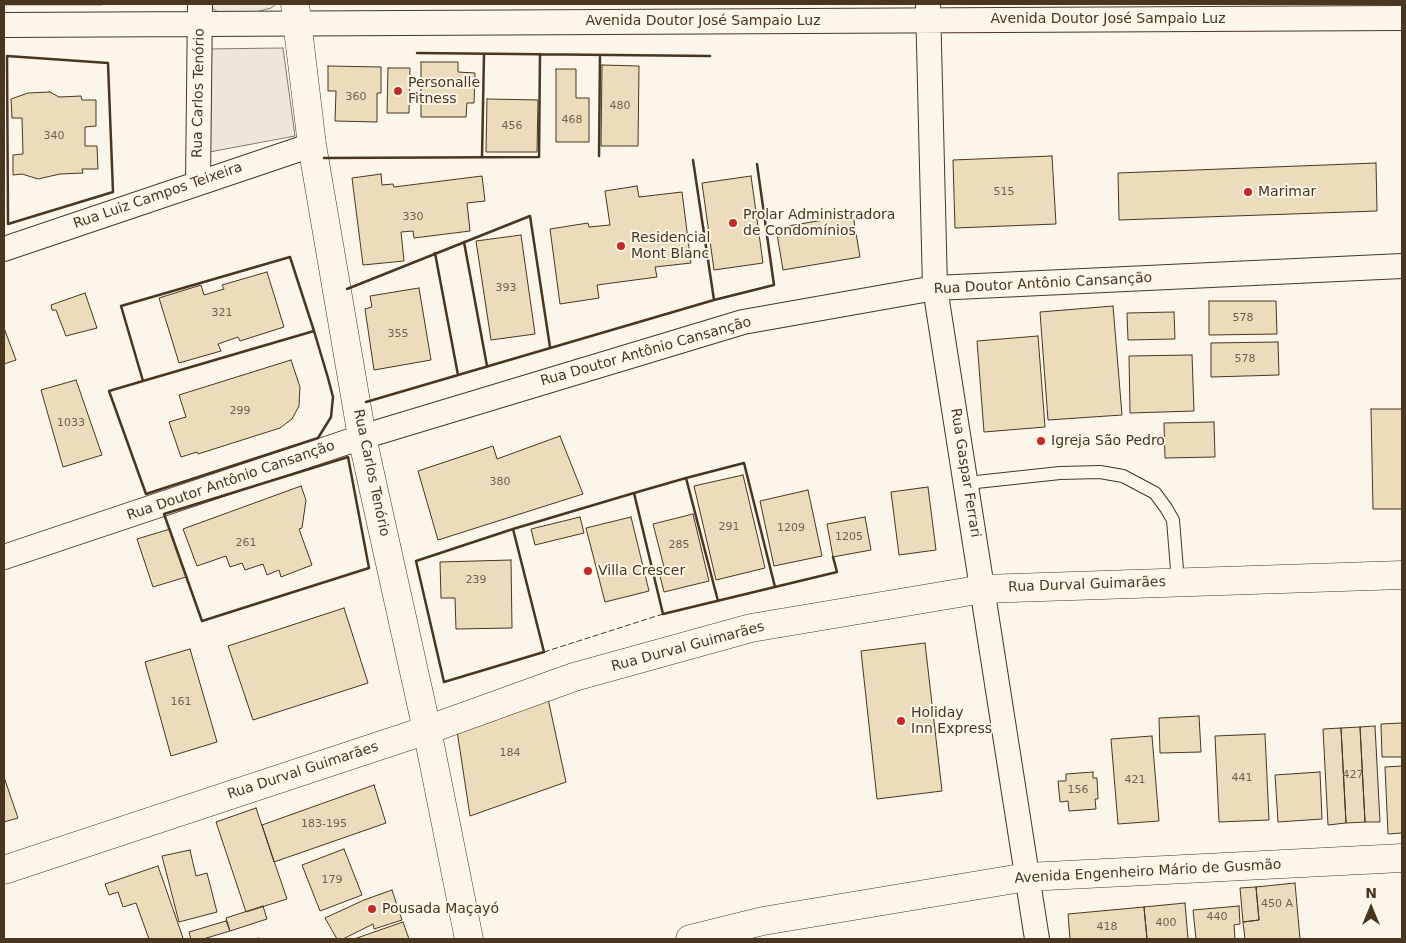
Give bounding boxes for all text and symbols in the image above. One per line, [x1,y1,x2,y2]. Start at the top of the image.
street label: Avenida Doutor José Sampaio Luz [990,11,1226,27]
street label: Avenida Doutor José Sampaio Luz [585,13,821,29]
street label: Rua Carlos Tenório [189,28,209,158]
place label: Personalle Fitness [408,75,480,108]
marker: Personalle Fitness [392,85,404,97]
house number: 360 [346,90,366,104]
house number: 480 [610,99,630,113]
house number: 468 [562,113,582,127]
house number: 456 [502,119,522,133]
house number: 340 [44,129,64,143]
street label: Rua Luiz Campos Teixeira [71,159,245,233]
place label: Marimar [1258,184,1316,200]
house number: 515 [994,185,1014,199]
marker: Marimar [1242,186,1254,198]
place label: Prolar Administradora de Condomínios [743,207,895,240]
house number: 330 [403,210,423,224]
marker: Prolar Administradora de Condomínios [727,217,739,229]
place label: Residencial Mont Blanc [631,230,710,262]
marker: Residencial Mont Blanc [615,240,627,252]
street label: Rua Doutor Antônio Cansanção [933,270,1153,298]
house number: 393 [496,281,516,295]
house number: 321 [212,306,232,320]
house number: 578 [1233,311,1253,325]
street label: Rua Doutor Antônio Cansanção [539,314,753,390]
house number: 355 [388,327,408,341]
house number: 578 [1235,352,1255,366]
house number: 299 [230,404,250,418]
street label: Rua Gaspar Ferrari [946,407,984,539]
street label: Rua Carlos Tenório [349,408,393,538]
house number: 1033 [57,416,85,430]
place label: Igreja São Pedro [1051,433,1165,449]
marker: Igreja São Pedro [1035,435,1047,447]
street label: Rua Doutor Antônio Cansanção [125,437,337,525]
house number: 380 [490,475,510,489]
house number: 291 [719,520,739,534]
house number: 1209 [777,521,805,535]
house number: 1205 [835,530,863,544]
house number: 261 [236,536,256,550]
house number: 285 [669,538,689,552]
place label: Villa Crescer [598,563,685,579]
marker: Villa Crescer [582,565,594,577]
house number: 239 [466,573,486,587]
street label: Rua Durval Guimarães [1008,574,1166,596]
street label: Rua Durval Guimarães [610,618,766,676]
house number: 161 [171,695,191,709]
place label: Holiday Inn Express [911,705,992,738]
marker: Holiday Inn Express [895,715,907,727]
street label: Rua Durval Guimarães [225,739,381,803]
house number: 184 [500,746,520,760]
house number: 427 [1343,768,1363,782]
house number: 441 [1232,771,1252,785]
house number: 421 [1125,773,1145,787]
house number: 156 [1068,783,1088,797]
house number: 183-195 [301,817,347,831]
street label: Avenida Engenheiro Mário de Gusmão [1014,857,1282,887]
house number: 179 [322,873,342,887]
north arrow [1346,883,1396,933]
text: N [1365,885,1377,901]
house number: 450 A [1261,897,1293,911]
place label: Pousada Maçayó [382,901,499,917]
marker: Pousada Maçayó [366,903,378,915]
house number: 440 [1207,910,1227,924]
house number: 400 [1156,916,1176,930]
house number: 418 [1097,920,1117,934]

